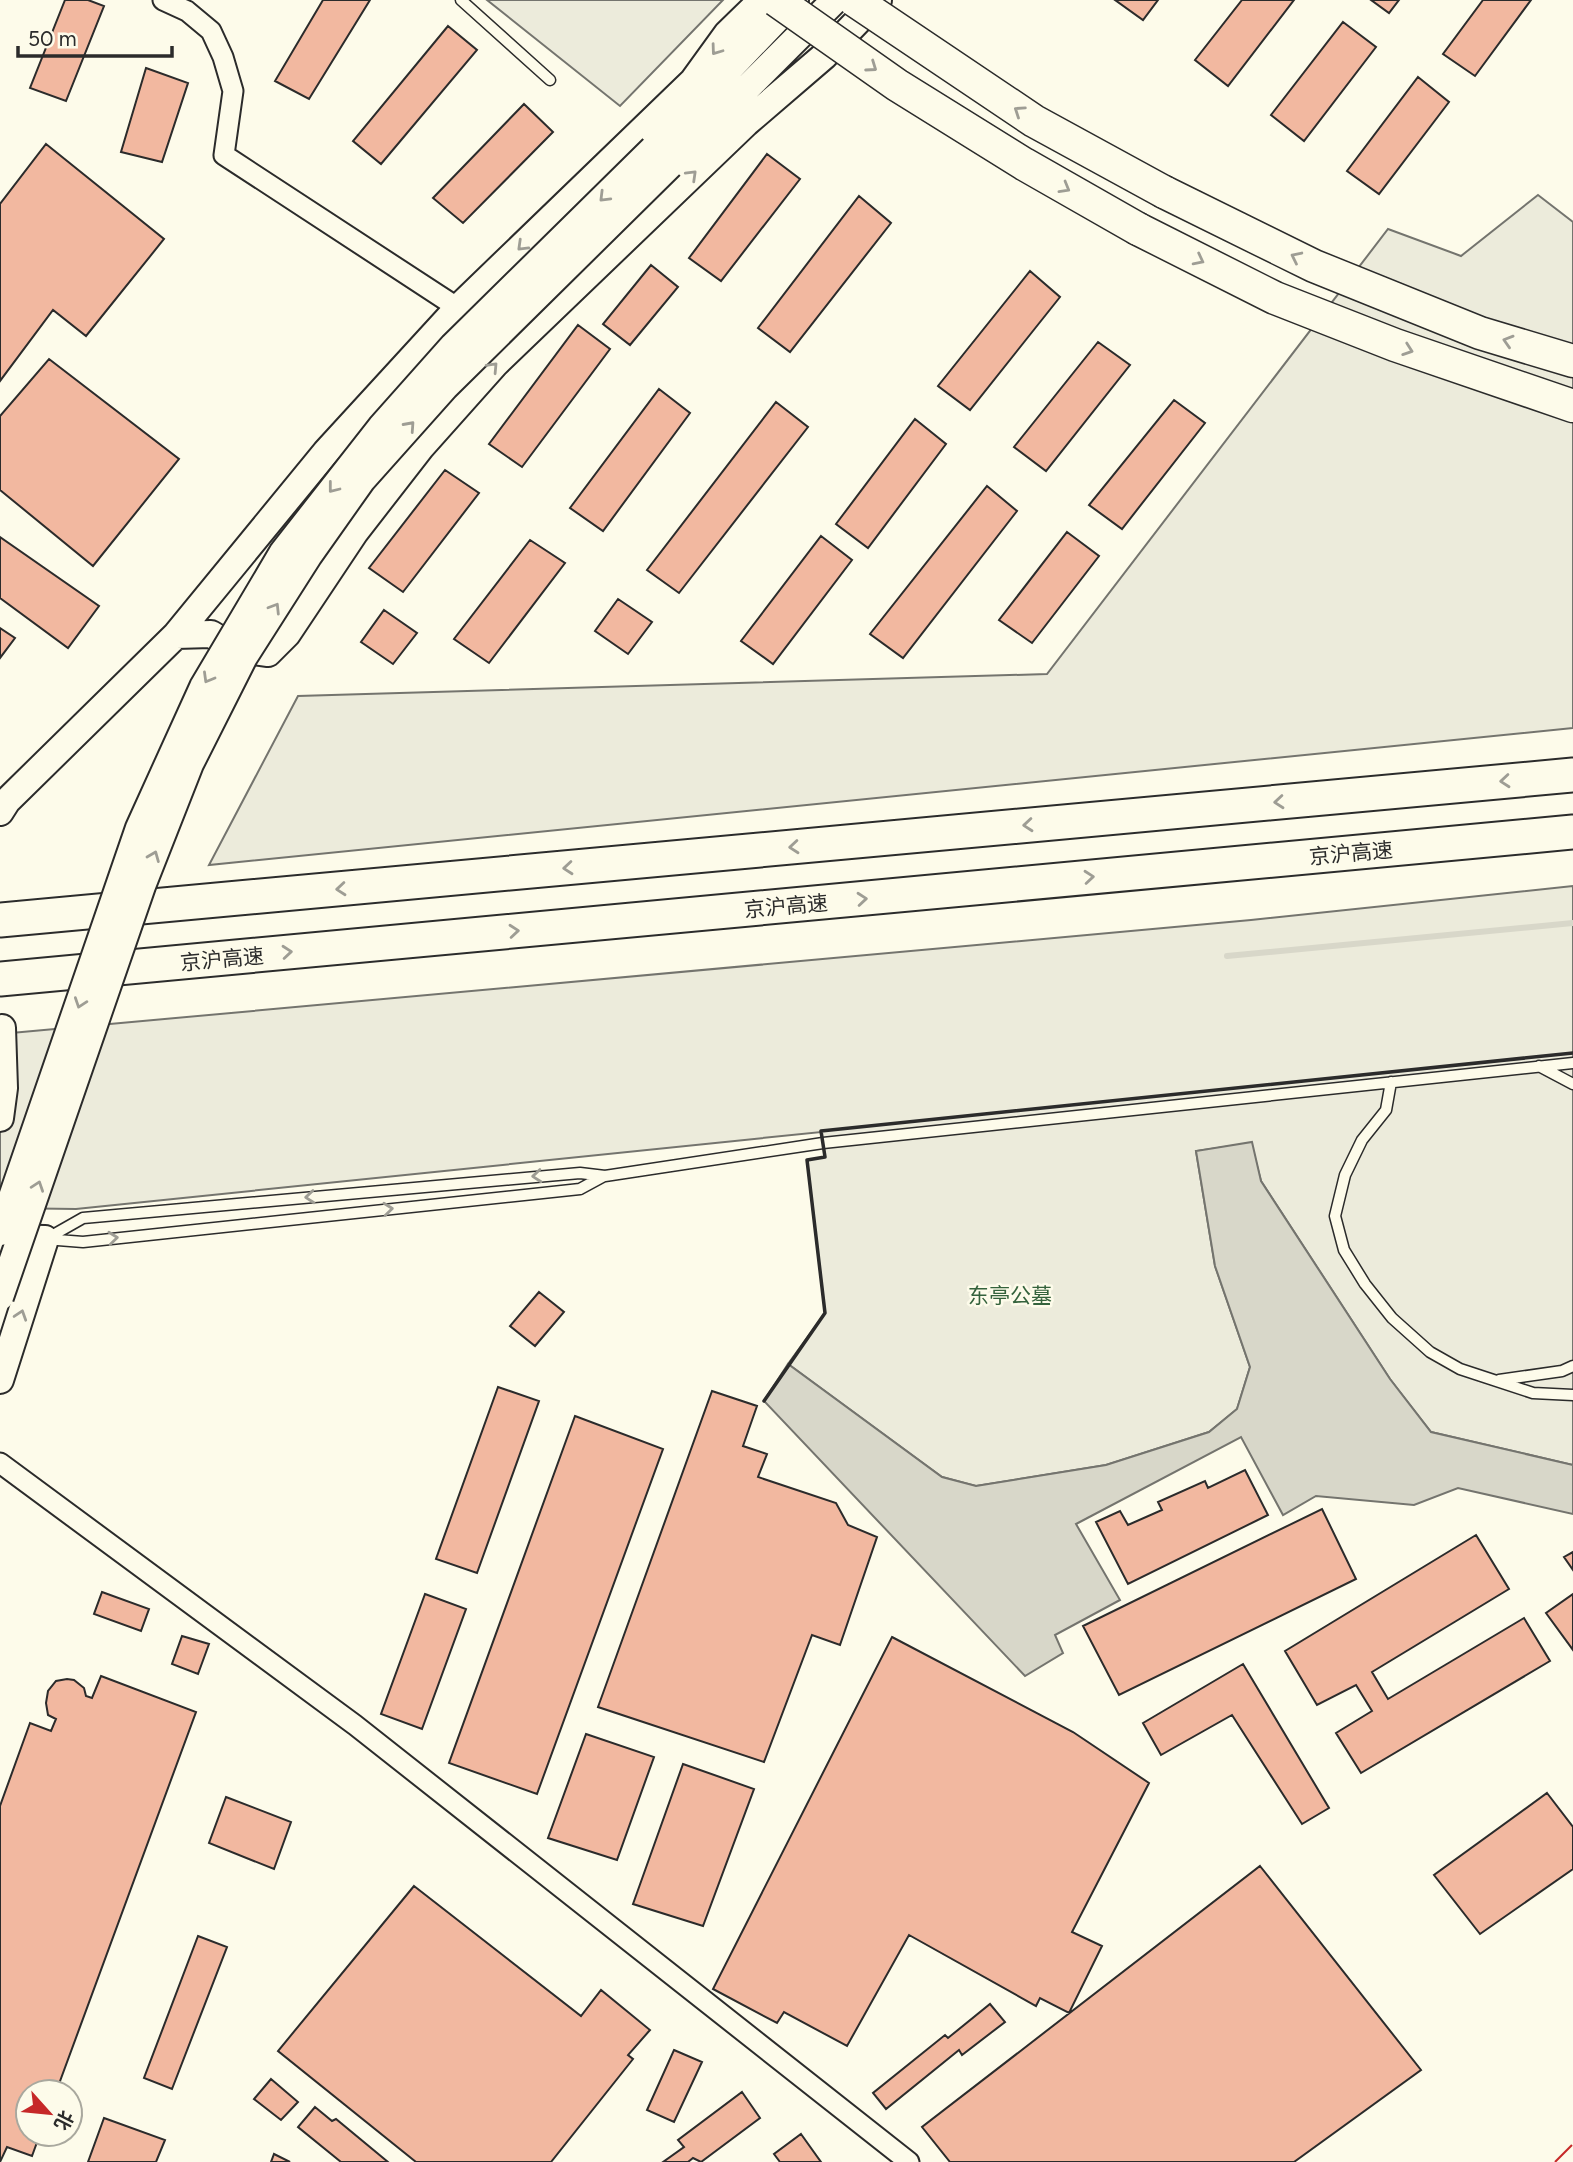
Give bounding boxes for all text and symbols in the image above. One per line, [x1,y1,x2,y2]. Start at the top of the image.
scale bar [18,14,172,58]
text: 50 m [28,26,77,51]
one-way arrow [712,42,724,55]
one-way arrow [864,59,877,71]
one-way arrow [1014,107,1027,120]
one-way arrow [684,171,697,184]
one-way arrow [1058,180,1071,193]
one-way arrow [600,188,613,201]
one-way arrow [517,238,530,251]
one-way arrow [1192,251,1205,265]
one-way arrow [1291,252,1303,266]
one-way arrow [1502,335,1514,349]
one-way arrow [1402,341,1414,356]
one-way arrow [484,362,497,375]
one-way arrow [402,421,415,434]
one-way arrow [328,481,341,493]
one-way arrow [267,603,280,616]
one-way arrow [203,671,216,684]
one-way arrow [1499,773,1510,788]
one-way arrow [1273,794,1284,809]
one-way arrow [1022,817,1033,832]
street label: 京沪高速 [1308,837,1394,869]
one-way arrow [789,839,800,854]
one-way arrow [145,851,159,863]
one-way arrow [562,860,573,875]
one-way arrow [1083,870,1095,885]
one-way arrow [335,881,346,896]
street label: 京沪高速 [743,890,829,922]
one-way arrow [857,892,868,907]
one-way arrow [509,924,520,939]
street label: 京沪高速 [179,943,265,975]
one-way arrow [282,945,293,960]
one-way arrow [74,997,88,1009]
one-way arrow [531,1169,543,1184]
one-way arrow [30,1181,44,1193]
one-way arrow [305,1189,316,1204]
one-way arrow [383,1202,394,1217]
one-way arrow [107,1231,119,1246]
park label: 东亭公墓 [968,1283,1052,1308]
one-way arrow [13,1309,27,1321]
north arrow [14,2078,84,2148]
text: 北 [49,2107,78,2134]

